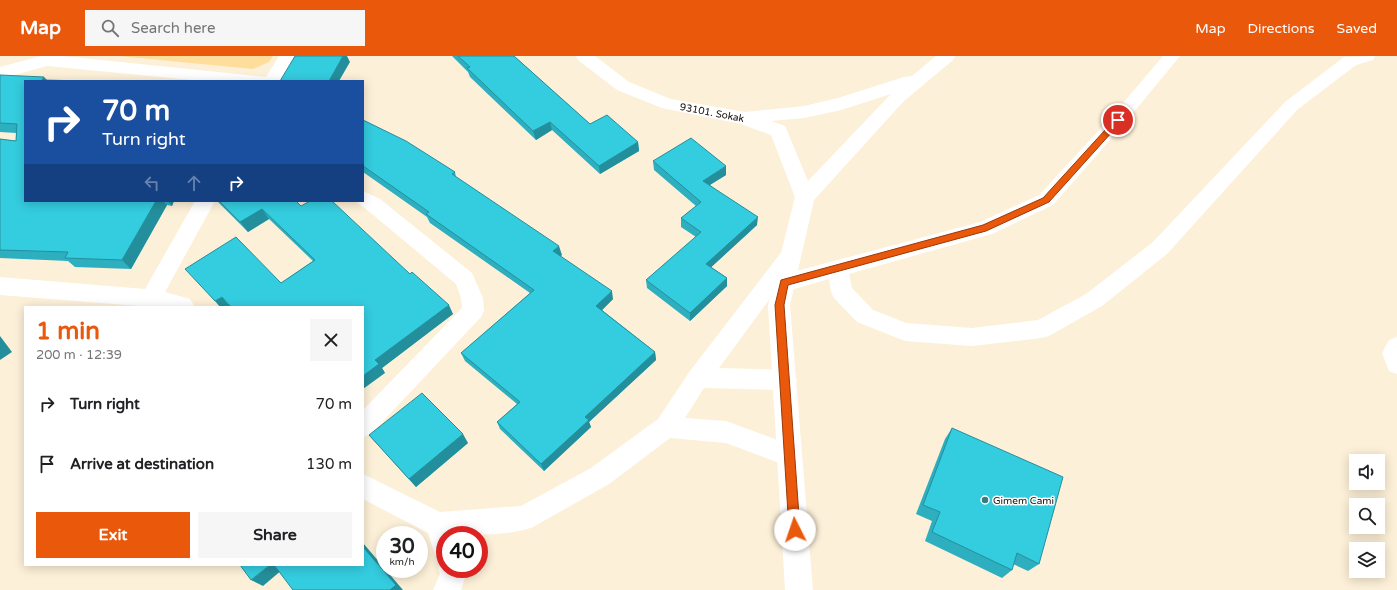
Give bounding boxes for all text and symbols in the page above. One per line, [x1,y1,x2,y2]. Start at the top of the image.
search box [85,10,365,46]
text: Map [20,17,61,39]
icon: search [99,17,121,39]
text: Search here [131,19,215,37]
text: Map [1195,20,1226,37]
text: Directions [1248,20,1315,37]
text: Saved [1337,20,1377,37]
text: 70 m [102,94,170,128]
icon: right [36,96,88,148]
street label: 93101. Sokak [679,101,746,125]
pin [1101,103,1135,137]
icon: arrive [1107,109,1129,131]
text: Turn right [102,128,186,150]
icon: left [141,172,163,194]
icon: ahead [183,172,205,194]
icon: right [225,172,247,194]
text: 1 min [36,317,100,346]
button: close [310,319,352,361]
text: 200 m · 12:39 [36,347,122,363]
icon: right [36,393,58,415]
text: Turn right [70,395,140,413]
text: 70 m [315,395,352,413]
icon: arrive [36,453,58,475]
map controls [1349,454,1385,578]
button: sound [1349,454,1385,490]
text: Arrive at destination [70,455,214,473]
text: 130 m [306,455,352,473]
marker: Gimem Cami [980,495,990,505]
place label: Gimem Cami [993,495,1054,507]
button: search [1349,498,1385,534]
position arrow [774,509,816,551]
button: Exit [36,512,190,558]
button: Share [198,512,352,558]
speed limit sign: 40 [436,526,488,578]
text: 30 [389,535,415,559]
button: layers [1349,542,1385,578]
text: km/h [389,556,415,568]

